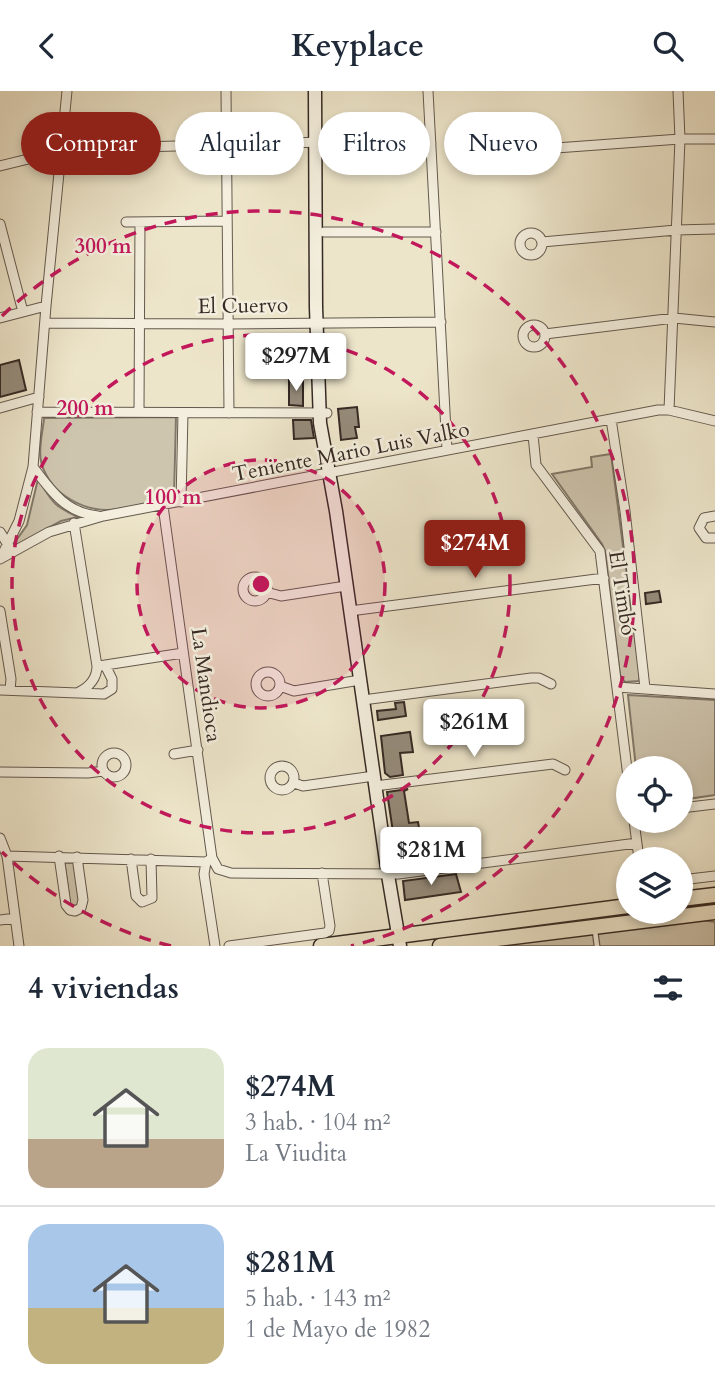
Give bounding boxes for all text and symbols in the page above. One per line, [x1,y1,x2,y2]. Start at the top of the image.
text: Keyplace [291,24,424,68]
icon: back [28,27,66,65]
icon: search [649,27,687,65]
chip: Comprar [21,112,161,175]
chip: Alquilar [175,112,304,175]
chip: Filtros [318,112,430,175]
chip: Nuevo [444,112,562,175]
text: 300 m [74,232,132,261]
street label: El Cuervo [197,291,289,321]
pin: $297M [247,334,345,393]
text: $297M [261,340,331,371]
text: 200 m [56,394,114,423]
street label: Teniente Mario Luis Valko [230,415,472,489]
text: 100 m [144,483,202,512]
pin: $274M [426,521,524,580]
text: $274M [440,527,510,558]
street label: El Timbó [601,548,643,638]
centre of rings [249,572,273,596]
street label: La Mandioca [184,626,228,744]
pin: $261M [425,699,523,759]
text: $261M [439,706,509,737]
map controls [616,756,693,924]
button: locate [616,756,693,833]
pin: $281M [382,827,480,887]
text: $281M [396,834,466,865]
button: layers [616,847,693,924]
text: 4 viviendas [28,968,179,1009]
icon: filters [649,969,687,1007]
text: $274M [245,1066,336,1107]
icon: home [84,1076,168,1160]
text: 3 hab. · 104 m² [245,1107,391,1138]
text: La Viudita [245,1138,347,1169]
text: $281M [245,1242,336,1283]
icon: home [84,1252,168,1336]
text: 5 hab. · 143 m² [245,1283,391,1314]
text: 1 de Mayo de 1982 [245,1314,430,1345]

